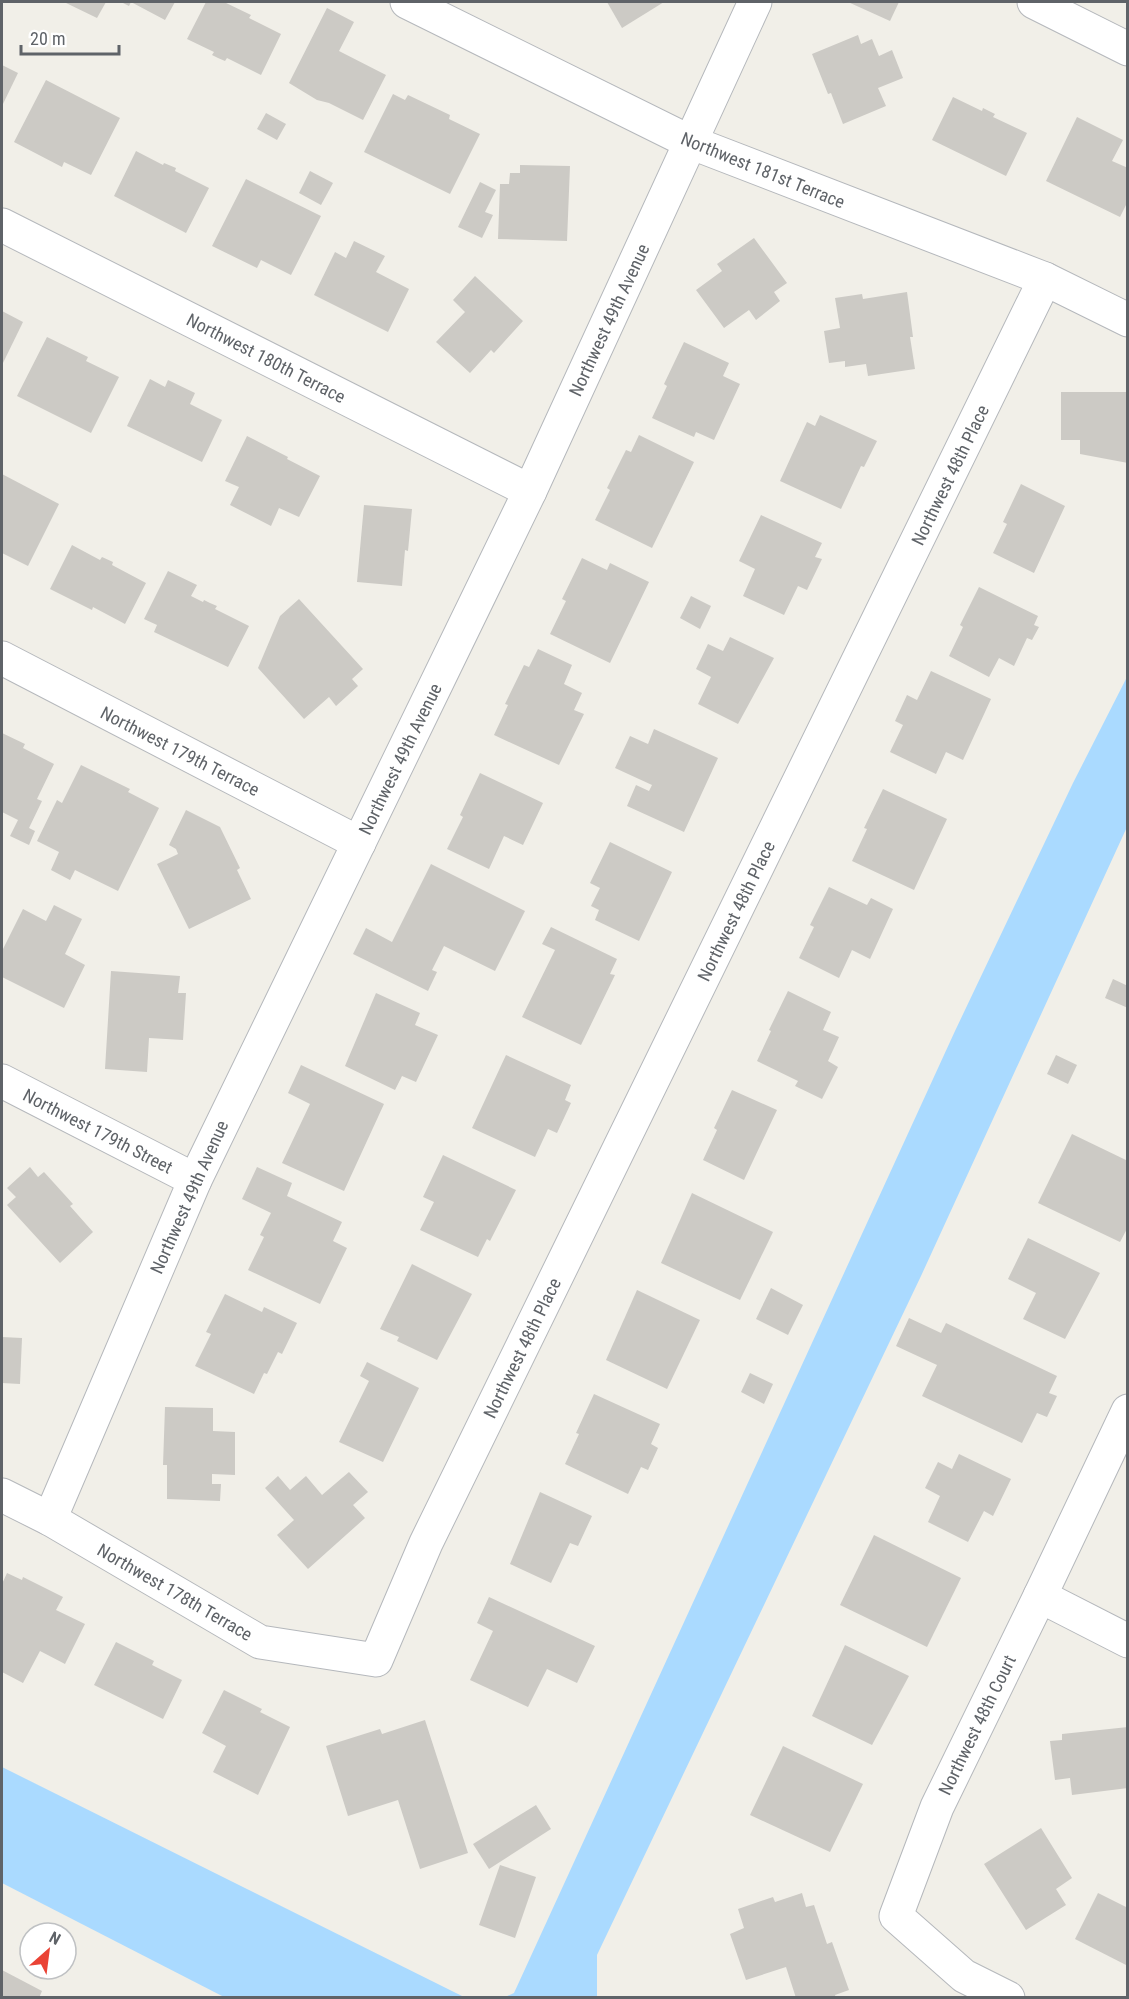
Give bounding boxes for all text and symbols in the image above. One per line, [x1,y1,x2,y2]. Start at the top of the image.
scale bar [21,18,118,56]
text: 20 m [30,28,65,49]
street label: Northwest 181st Terrace [678,128,848,212]
street label: Northwest 49th Avenue [564,240,654,400]
street label: Northwest 180th Terrace [183,309,349,407]
street label: Northwest 48th Place [907,401,993,549]
street label: Northwest 49th Avenue [354,680,446,838]
street label: Northwest 179th Terrace [97,702,263,800]
street label: Northwest 48th Place [693,837,779,985]
street label: Northwest 179th Street [20,1084,176,1178]
street label: Northwest 49th Avenue [146,1117,232,1277]
street label: Northwest 48th Place [479,1274,565,1422]
street label: Northwest 178th Terrace [94,1539,256,1645]
street label: Northwest 48th Court [934,1652,1020,1798]
north arrow [18,1921,78,1981]
text: N [46,1928,64,1949]

